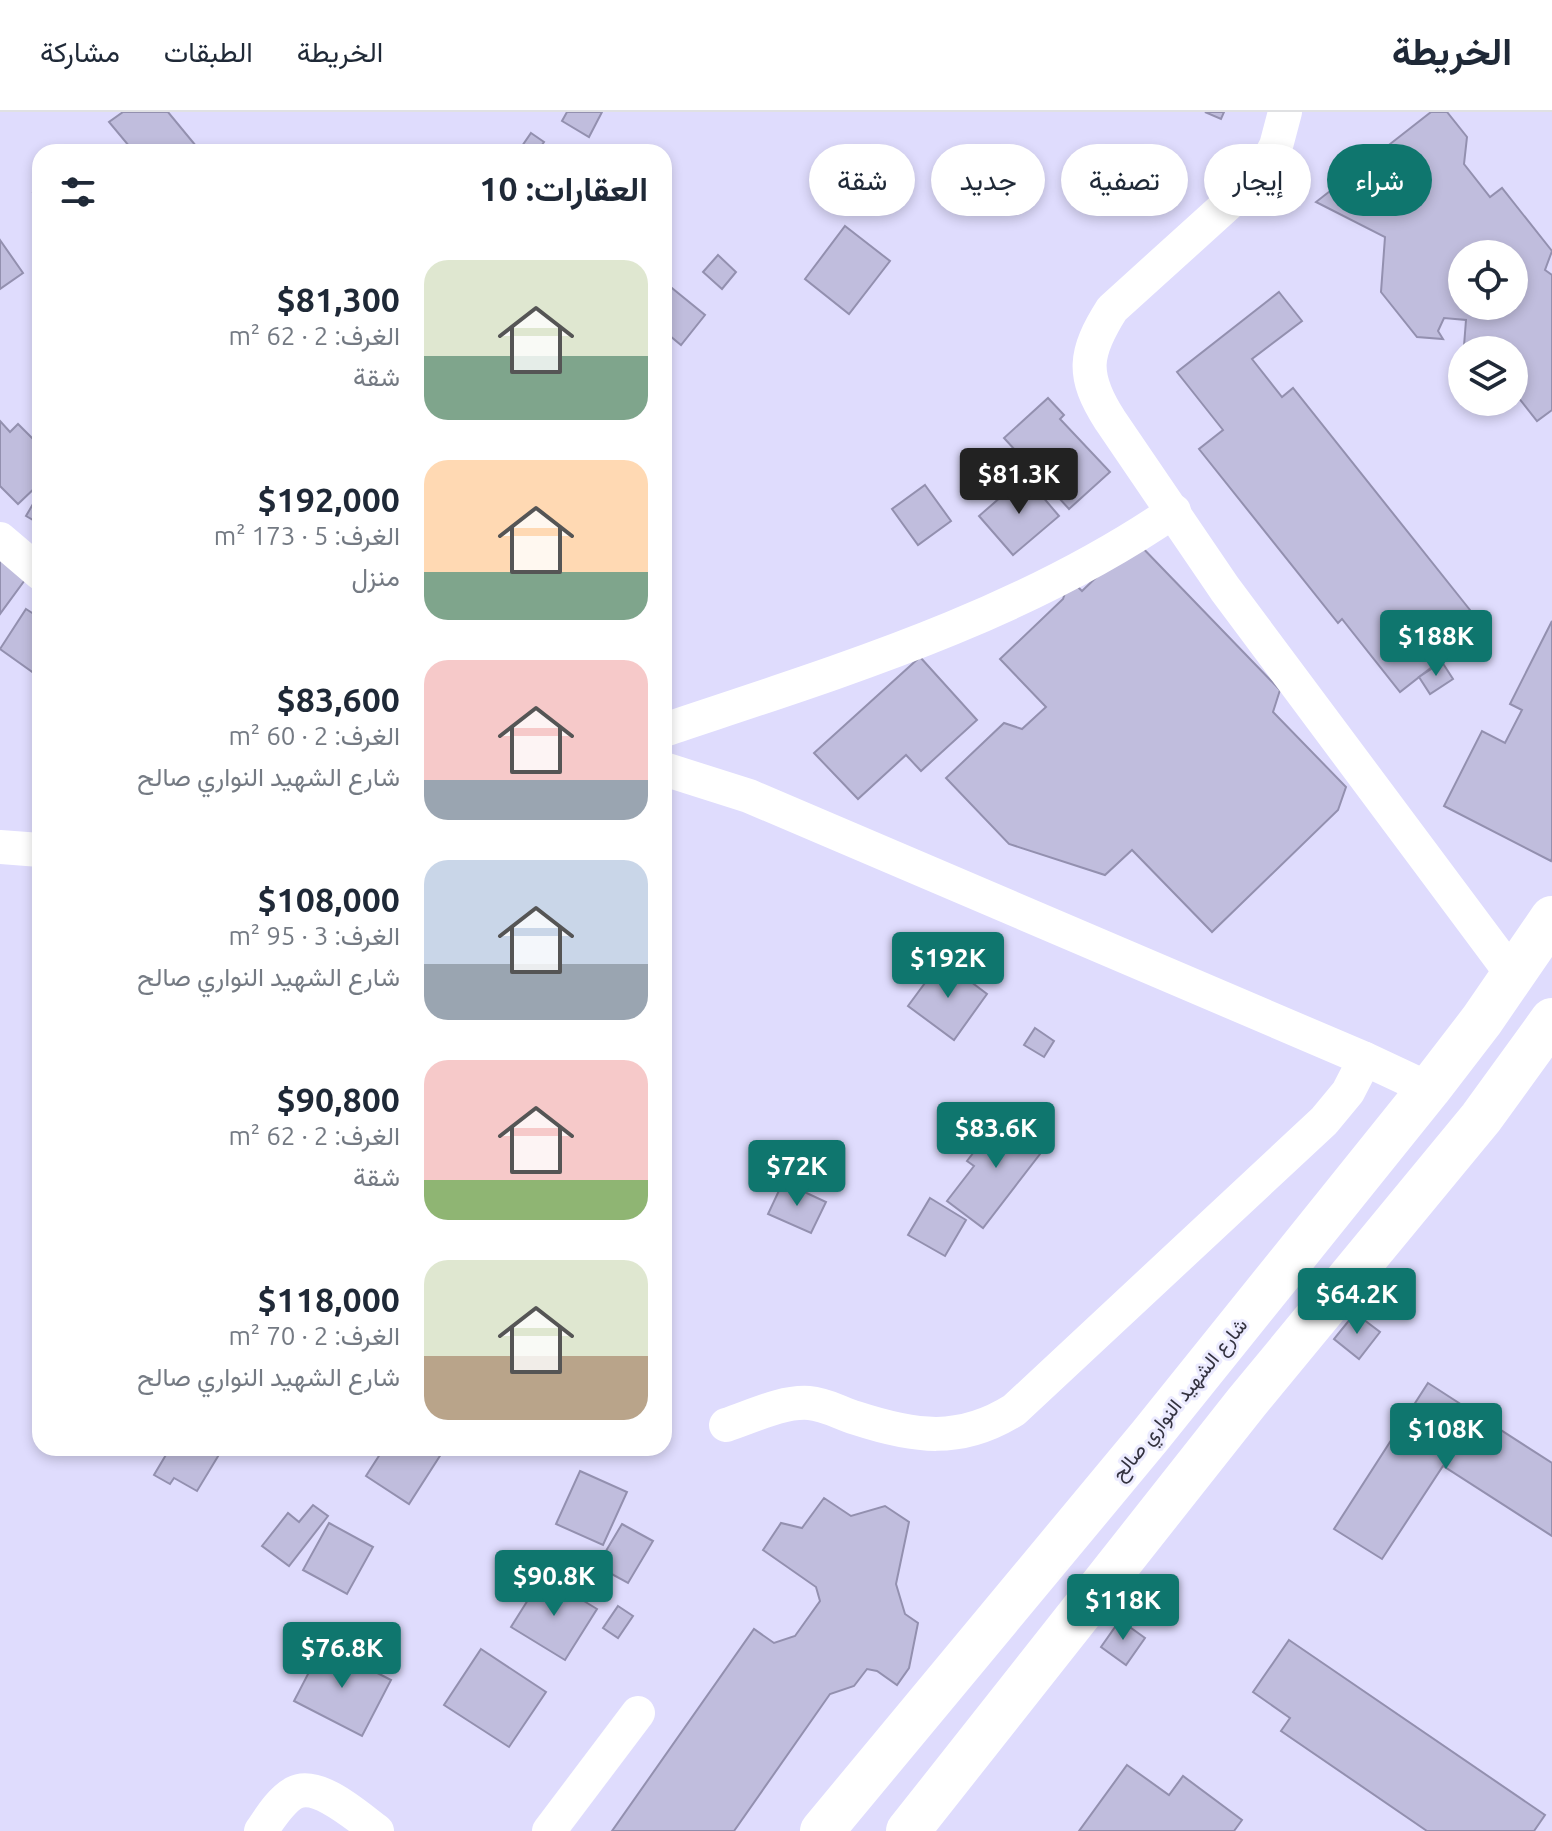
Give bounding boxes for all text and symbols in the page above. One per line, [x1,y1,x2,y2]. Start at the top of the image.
text: الخريطة [1392,30,1512,72]
text: مشاركة [40,36,120,67]
text: الطبقات [164,36,253,67]
text: الخريطة [297,36,383,67]
chip: شقة [809,144,915,216]
chip: جديد [931,144,1045,216]
chip: تصفية [1061,144,1188,216]
chip: إيجار [1204,144,1311,216]
chip: شراء [1327,144,1432,216]
text: العقارات: 10 [479,169,648,207]
icon: filters [56,170,100,214]
map controls [1448,240,1528,416]
button: locate [1448,240,1528,320]
text: $81,300 [277,280,400,318]
icon: home [488,292,584,388]
text: الغرف: 2 · 62 m² [228,321,400,350]
button: layers [1448,336,1528,416]
text: شقة [353,362,400,391]
pin: $81.3K [954,448,1084,516]
text: $81.3K [978,459,1060,488]
text: $192,000 [257,480,400,518]
icon: home [488,492,584,588]
text: الغرف: 5 · 173 m² [214,521,400,550]
text: منزل [351,562,400,591]
pin: $188K [1380,610,1492,678]
text: $188K [1398,621,1474,650]
text: $83,600 [277,680,400,718]
icon: home [488,692,584,788]
text: الغرف: 2 · 60 m² [228,721,400,750]
text: شارع الشهيد النواري صالح [137,762,400,791]
text: $108,000 [257,880,400,918]
icon: home [488,892,584,988]
text: الغرف: 3 · 95 m² [228,921,400,950]
pin: $192K [892,932,1004,1000]
text: $192K [910,943,986,972]
text: شارع الشهيد النواري صالح [137,962,400,991]
text: $90,800 [277,1080,400,1118]
icon: home [488,1092,584,1188]
pin: $83.6K [931,1102,1061,1170]
text: $83.6K [955,1113,1037,1142]
text: الغرف: 2 · 62 m² [228,1121,400,1150]
pin: $72K [750,1140,844,1208]
text: $72K [766,1151,828,1180]
text: شقة [353,1162,400,1191]
pin: $64.2K [1292,1268,1422,1336]
text: $64.2K [1316,1279,1398,1308]
text: $118,000 [257,1280,400,1318]
icon: home [488,1292,584,1388]
street label: شارع الشهيد النواري صالح [1106,1313,1256,1489]
text: الغرف: 2 · 70 m² [228,1321,400,1350]
text: شارع الشهيد النواري صالح [137,1362,400,1391]
pin: $108K [1390,1403,1502,1471]
text: $108K [1408,1414,1484,1443]
pin: $90.8K [489,1550,619,1618]
text: $90.8K [513,1561,595,1590]
pin: $118K [1067,1574,1179,1642]
text: $118K [1085,1585,1161,1614]
pin: $76.8K [277,1622,407,1690]
text: $76.8K [301,1633,383,1662]

